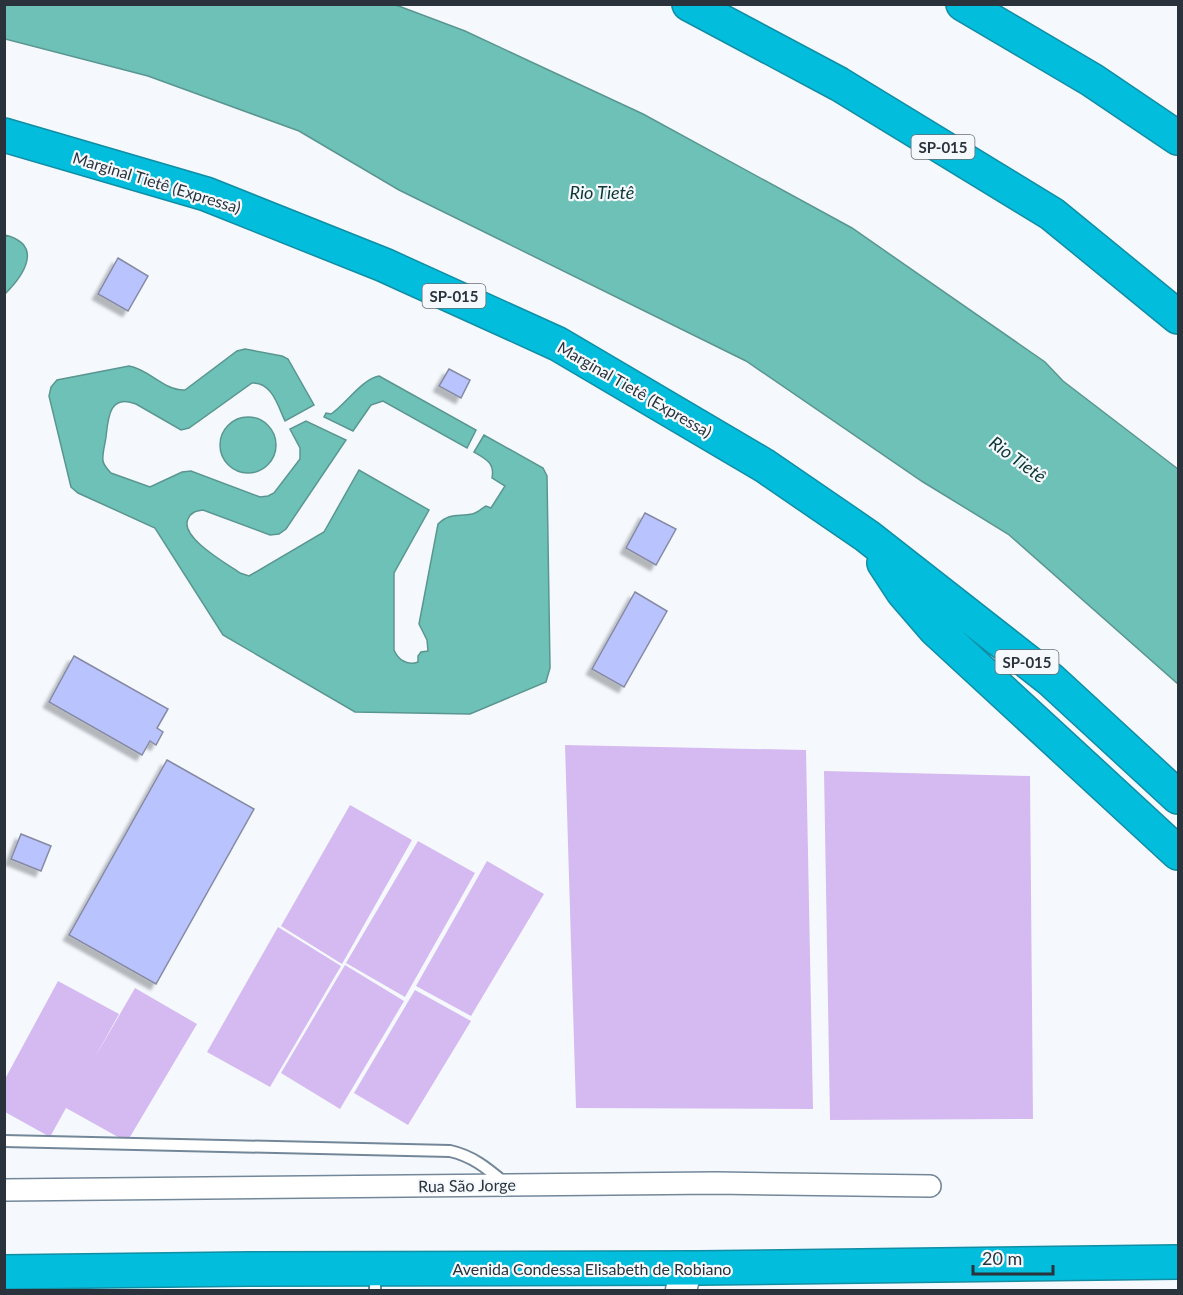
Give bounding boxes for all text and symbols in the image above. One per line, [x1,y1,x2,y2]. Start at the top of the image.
road number: SP-015 [912,135,974,159]
street label: Marginal Tietê (Expressa) [71,147,243,217]
water label: Rio Tietê [570,181,634,203]
road number: SP-015 [422,284,486,308]
street label: Marginal Tietê (Expressa) [555,337,715,441]
water label: Rio Tietê [985,431,1051,487]
road number: SP-015 [996,650,1058,674]
street label: Rua São Jorge [418,1175,516,1195]
scale bar [973,1238,1052,1276]
text: 20 m [982,1247,1022,1269]
street label: Avenida Condessa Elisabeth de Robiano [453,1259,731,1278]

